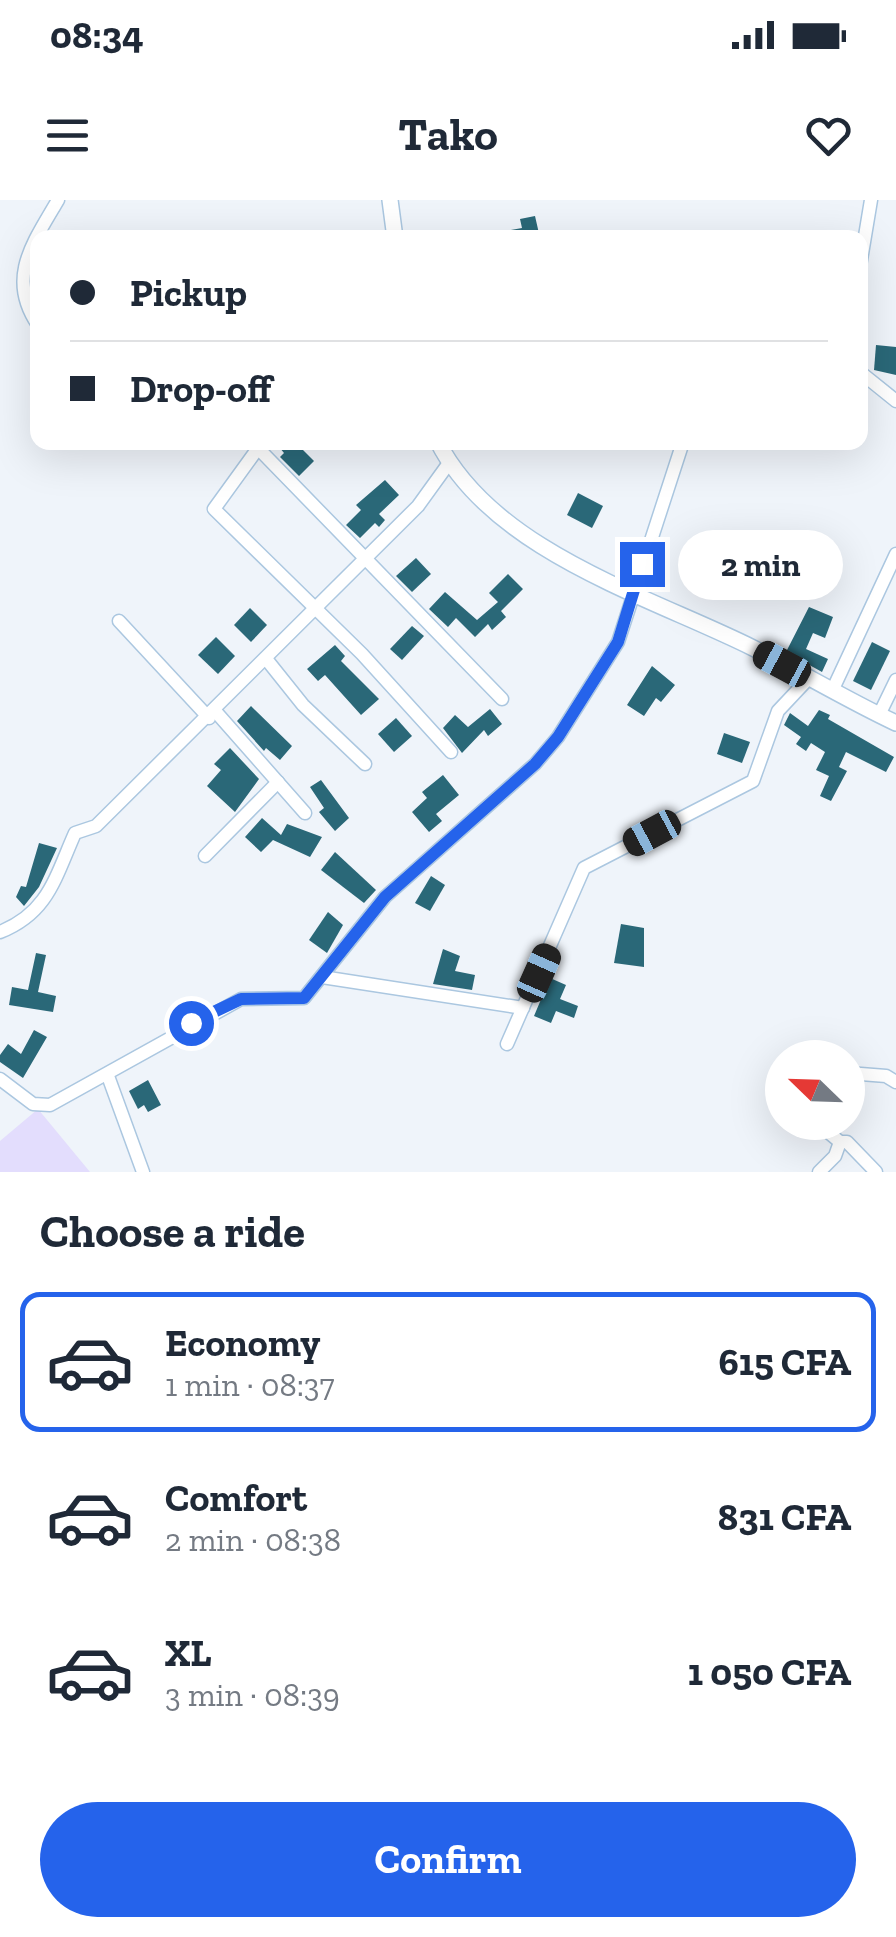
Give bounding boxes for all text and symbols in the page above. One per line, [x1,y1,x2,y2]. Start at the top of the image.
text: 08:34 [50,12,144,58]
icon: menu [40,108,95,163]
text: Tako [398,108,498,162]
icon: heart [801,108,856,163]
text: Pickup [130,270,247,316]
text: Drop-off [130,366,271,412]
callout: 2 min [677,529,842,599]
route end [620,542,665,587]
text: 2 min [721,546,800,584]
car [748,637,816,691]
car [618,806,686,860]
car [513,939,565,1007]
route start [169,1001,214,1046]
north arrow [765,1040,865,1140]
map controls [765,1040,865,1140]
text: Choose a ride [40,1205,305,1259]
icon: car [45,1317,135,1407]
text: Economy [165,1320,320,1366]
text: 615 CFA [718,1339,851,1385]
text: 1 min · 08:37 [165,1366,335,1404]
icon: car [45,1472,135,1562]
text: Comfort [165,1475,307,1521]
text: 831 CFA [718,1494,851,1540]
text: 2 min · 08:38 [165,1521,341,1559]
icon: car [45,1627,135,1717]
text: XL [165,1630,212,1676]
text: 1 050 CFA [688,1649,851,1695]
text: 3 min · 08:39 [165,1676,340,1714]
button: Confirm [40,1802,856,1917]

